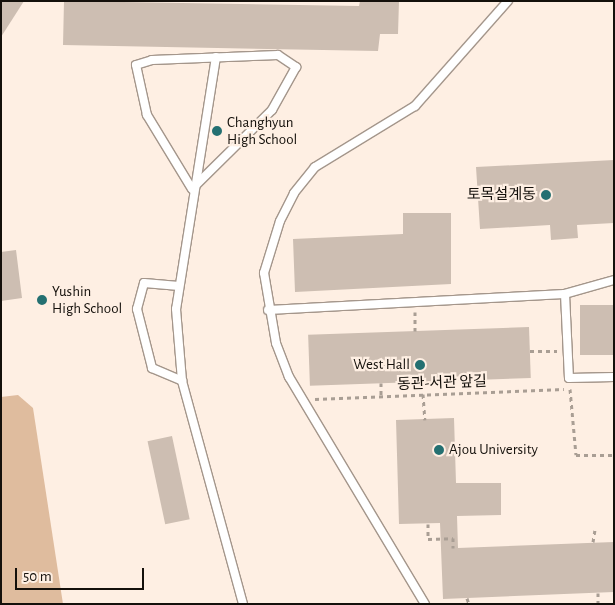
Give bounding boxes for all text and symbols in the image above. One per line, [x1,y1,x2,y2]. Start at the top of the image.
place label: Changhyun High School [227,113,297,148]
marker: Changhyun High School [211,125,223,137]
place label: 토목설계동 [467,186,536,204]
marker: 토목설계동 [540,189,552,201]
place label: Yushin High School [52,282,122,317]
marker: Yushin High School [36,294,48,306]
place label: West Hall [353,356,410,374]
marker: West Hall [414,359,426,371]
street label: 동관-서관 앞길 [397,372,487,394]
place label: Ajou University [449,441,538,459]
marker: Ajou University [433,444,445,456]
scale bar [18,558,146,590]
text: 50 m [23,569,52,584]

